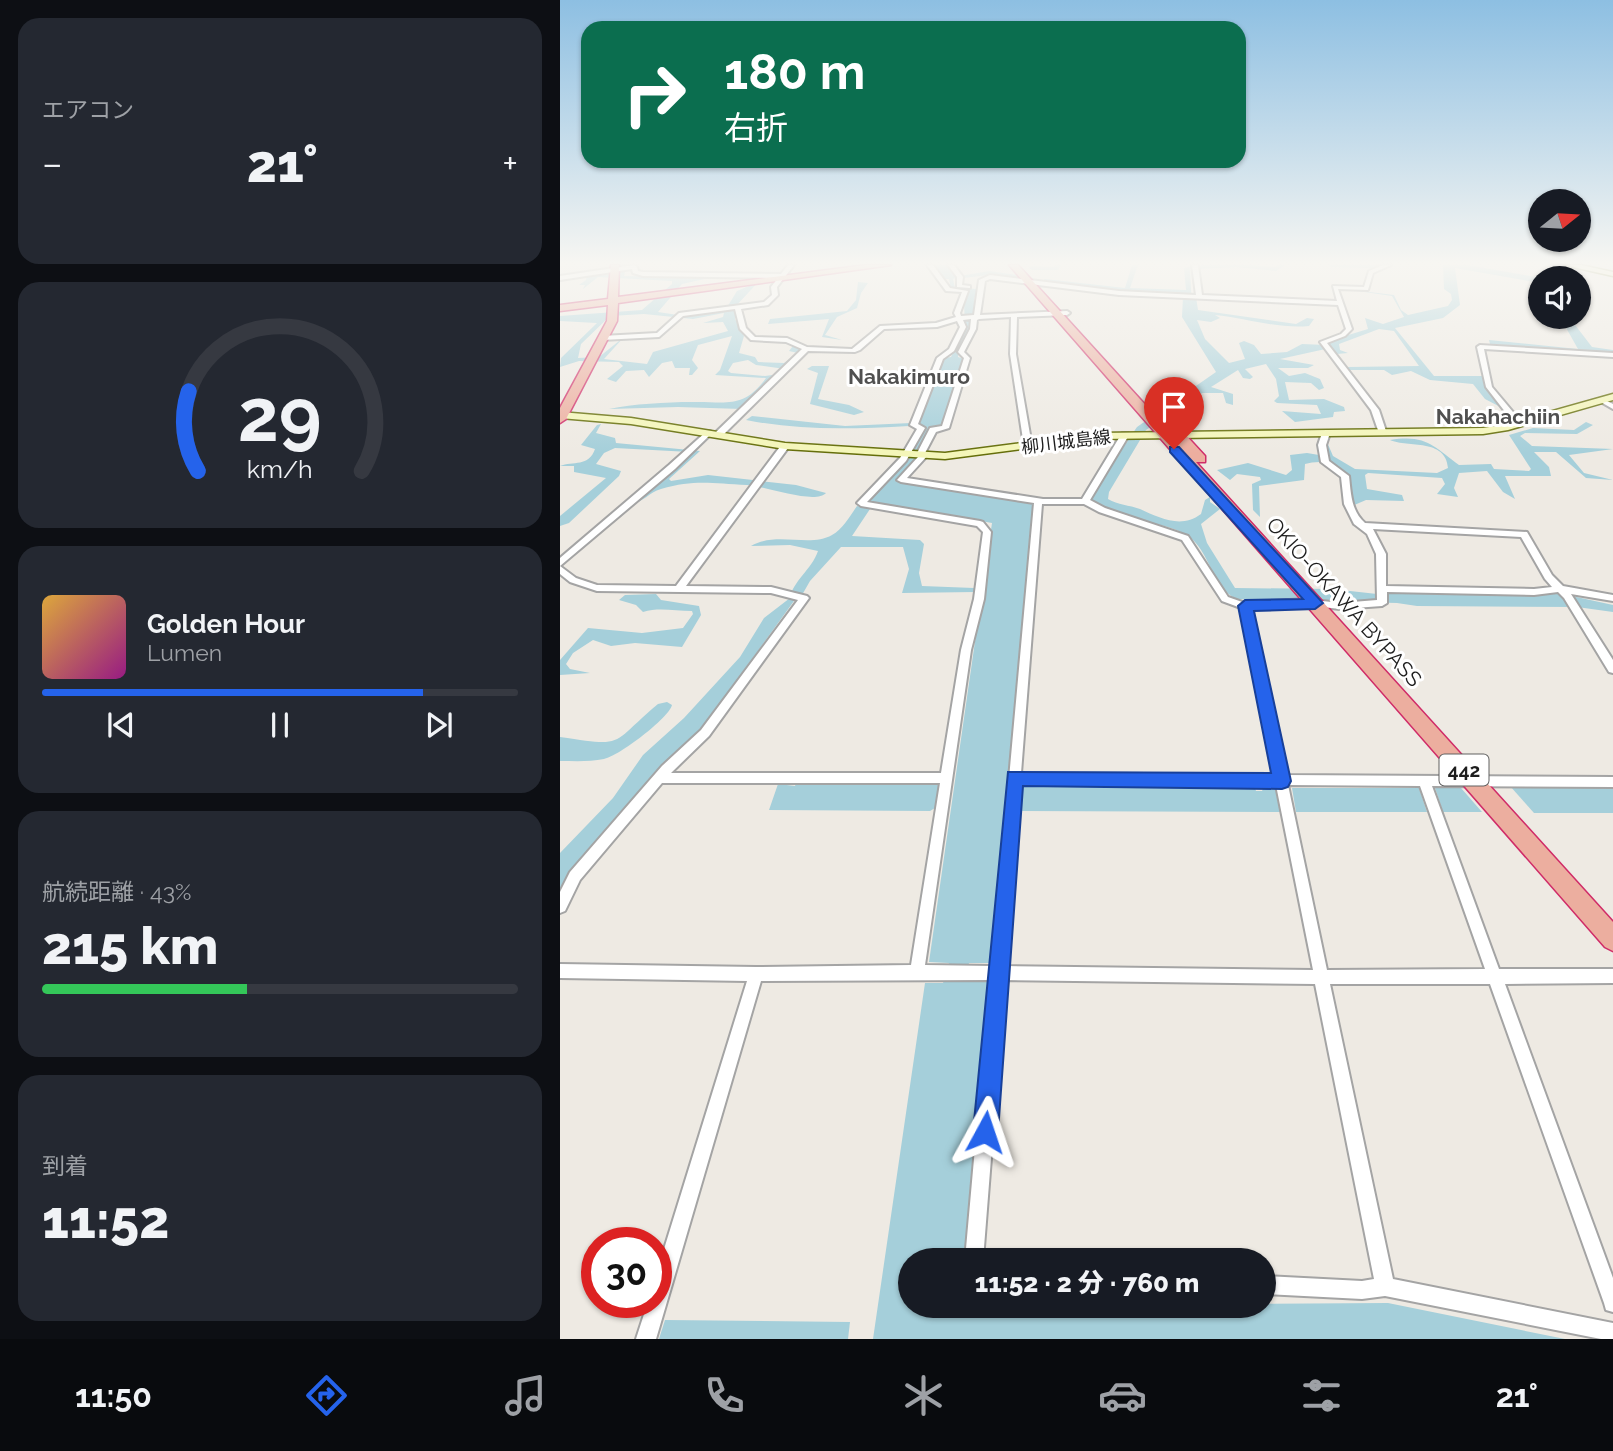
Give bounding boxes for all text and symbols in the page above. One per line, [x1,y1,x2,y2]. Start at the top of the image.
text: 180 m [724,43,865,100]
icon: right [609,49,700,140]
text: エアコン [42,96,134,123]
text: 右折 [724,109,788,146]
text: 21° [247,133,318,194]
text: − [42,141,62,186]
text: + [502,141,518,186]
north arrow [1528,189,1591,252]
map controls [1528,189,1591,329]
button: sound [1528,266,1591,329]
district label: Nakakimuro [848,364,970,389]
text: 29 [238,374,322,459]
pin [1144,377,1204,449]
icon: arrive [1155,388,1193,426]
district label: Nakahachiin [1436,404,1560,429]
street label: 柳川城島線 [1020,426,1112,457]
text: km/h [247,454,313,484]
street label: OKIO-OKAWA BYPASS [1262,512,1427,692]
text: Golden Hour [147,609,305,639]
text: Lumen [147,639,222,666]
icon: previous [102,706,140,744]
icon: pause [261,706,299,744]
icon: next [420,706,458,744]
road number: 442 [1440,754,1488,786]
text: 航続距離 · 43% [42,878,191,905]
text: 215 km [42,915,218,976]
position arrow [948,1095,1022,1169]
text: 到着 [42,1152,88,1179]
text: 11:52 [42,1189,169,1250]
speed limit sign: 30 [581,1227,672,1318]
text: 11:52 · 2 分 · 760 m [975,1268,1199,1298]
icon: directions [302,1371,351,1420]
icon: music [501,1371,550,1420]
icon: phone [700,1371,749,1420]
icon: climate [899,1371,948,1420]
icon: car [1098,1371,1147,1420]
icon: filters [1297,1371,1346,1420]
text: 11:50 [75,1377,152,1414]
text: 21° [1496,1377,1538,1414]

